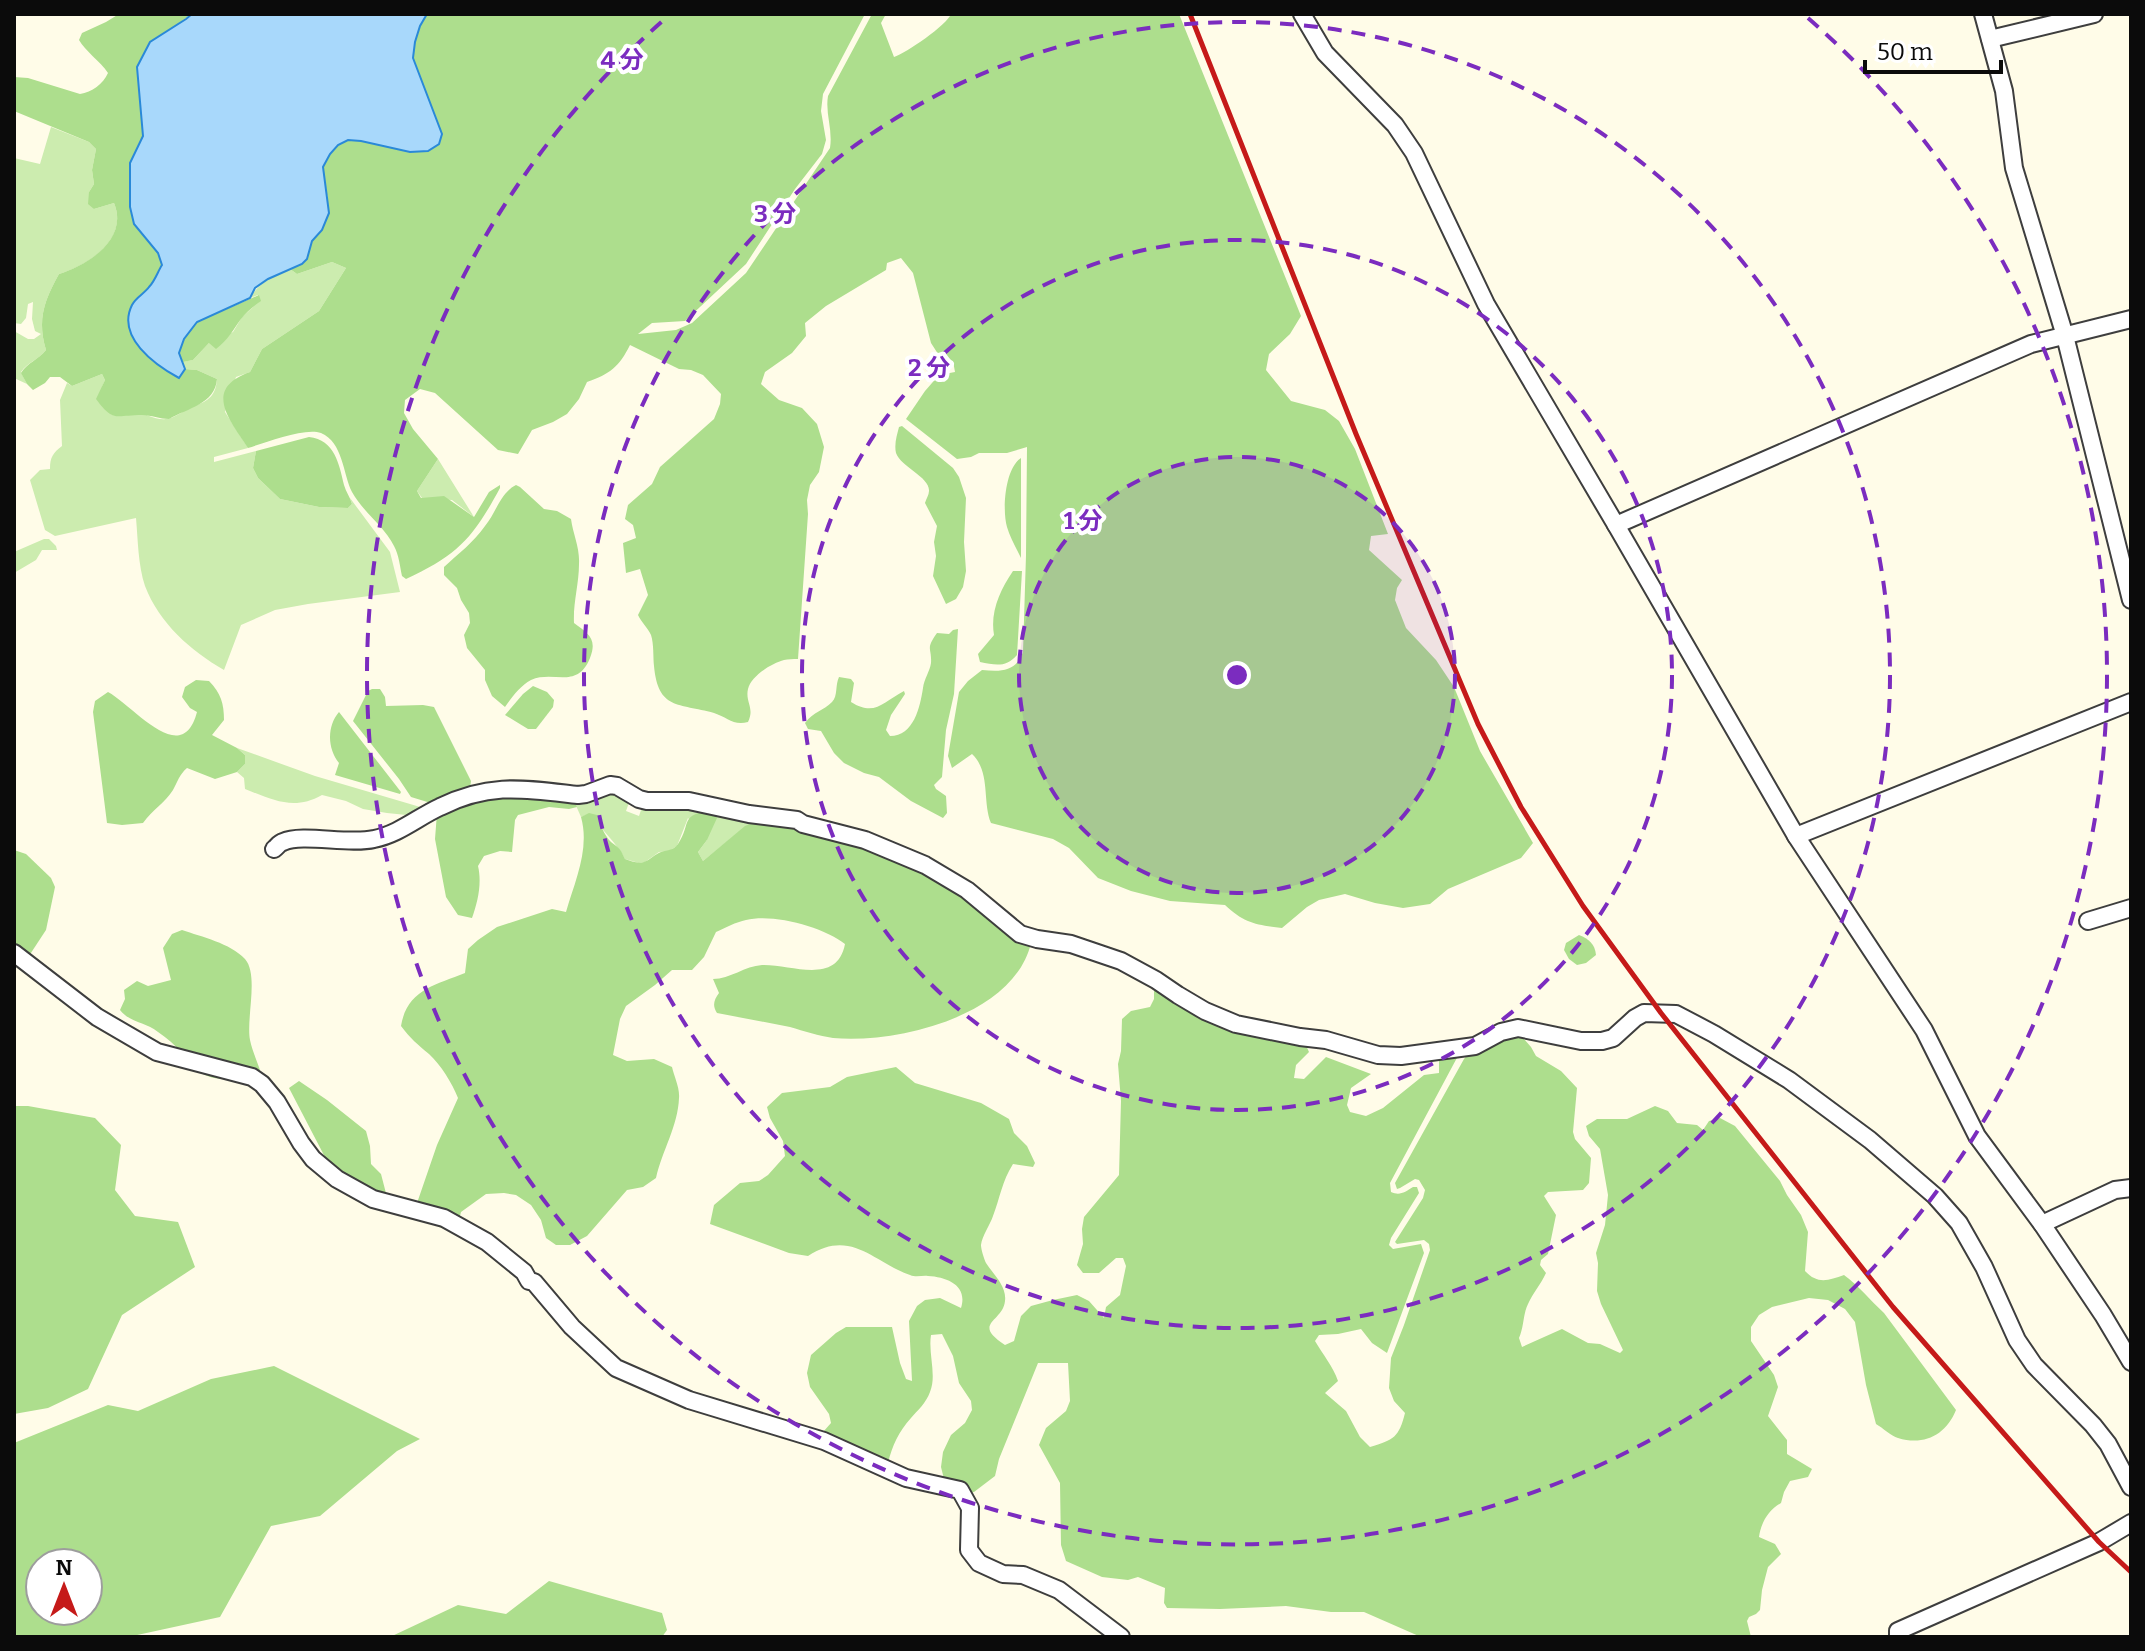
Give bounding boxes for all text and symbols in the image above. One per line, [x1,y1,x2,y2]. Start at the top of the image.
scale bar [1865,24,2001,74]
text: 50 m [1877,38,1933,66]
text: 4 分 [601,46,643,74]
text: 3 分 [754,200,796,228]
text: 2 分 [908,354,950,382]
text: 1 分 [1064,507,1102,535]
centre of rings [1223,661,1251,689]
north arrow [24,1547,104,1627]
text: N [56,1554,73,1581]

